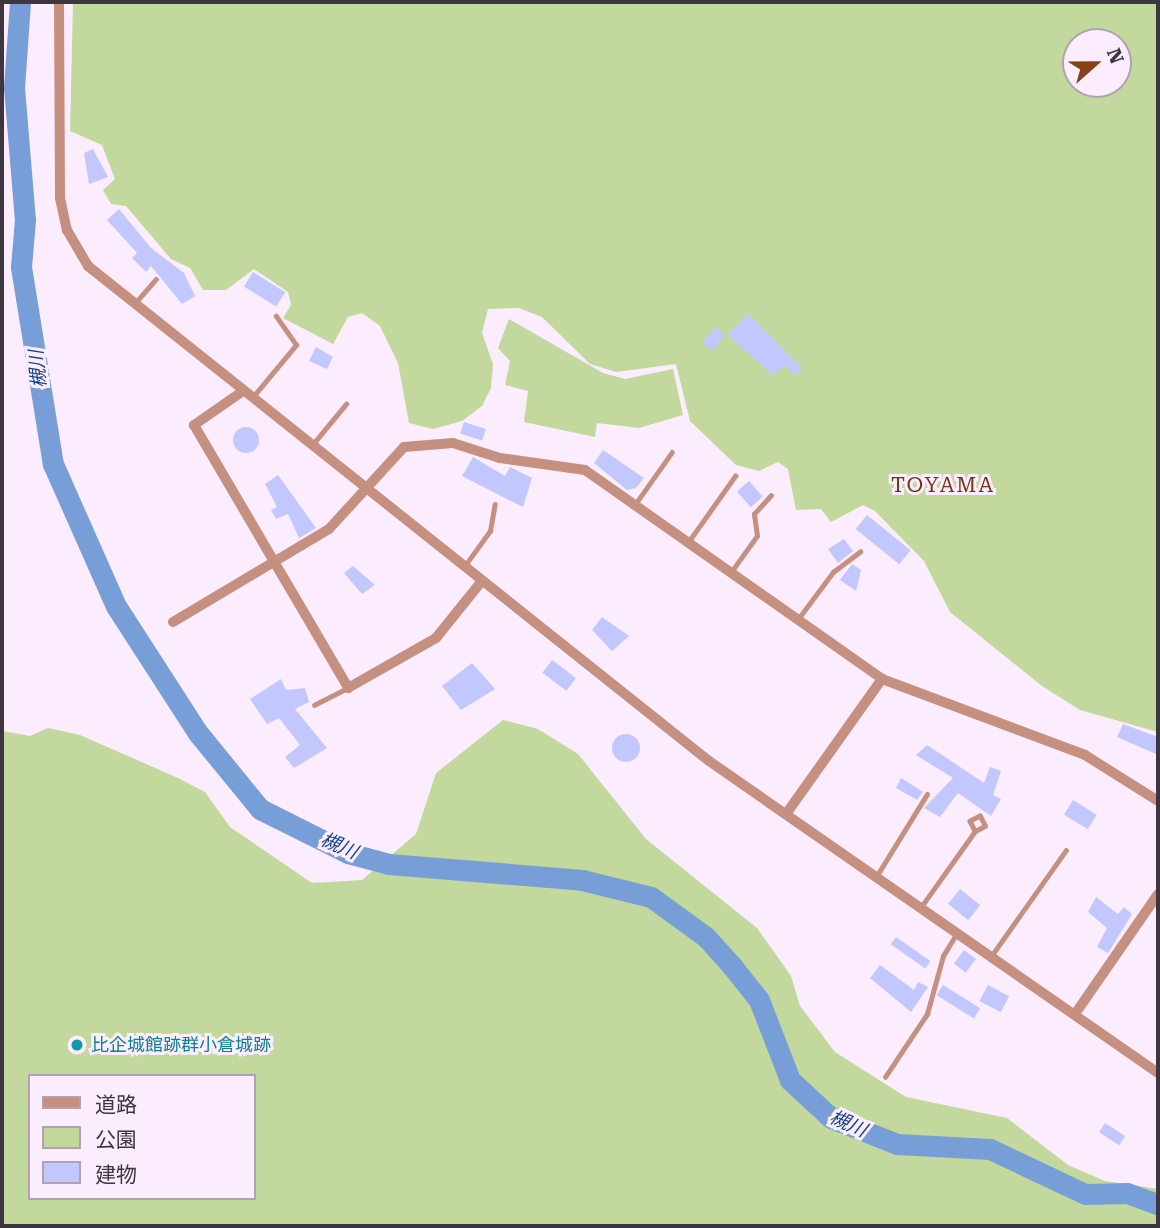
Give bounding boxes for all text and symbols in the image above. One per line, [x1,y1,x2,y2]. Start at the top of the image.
north arrow [1062,28,1132,98]
text: N [1102,45,1129,67]
water label: 槻川 [25,349,51,389]
district label: TOYAMA [892,472,994,498]
water label: 槻川 [317,828,361,864]
place label: 比企城館跡群小倉城跡 [91,1034,271,1056]
marker: 比企城館跡群小倉城跡 [69,1037,85,1053]
legend [28,1074,256,1200]
text: 道路 [95,1093,137,1117]
water label: 槻川 [826,1106,870,1142]
text: 公園 [95,1128,137,1152]
text: 建物 [95,1163,137,1187]

